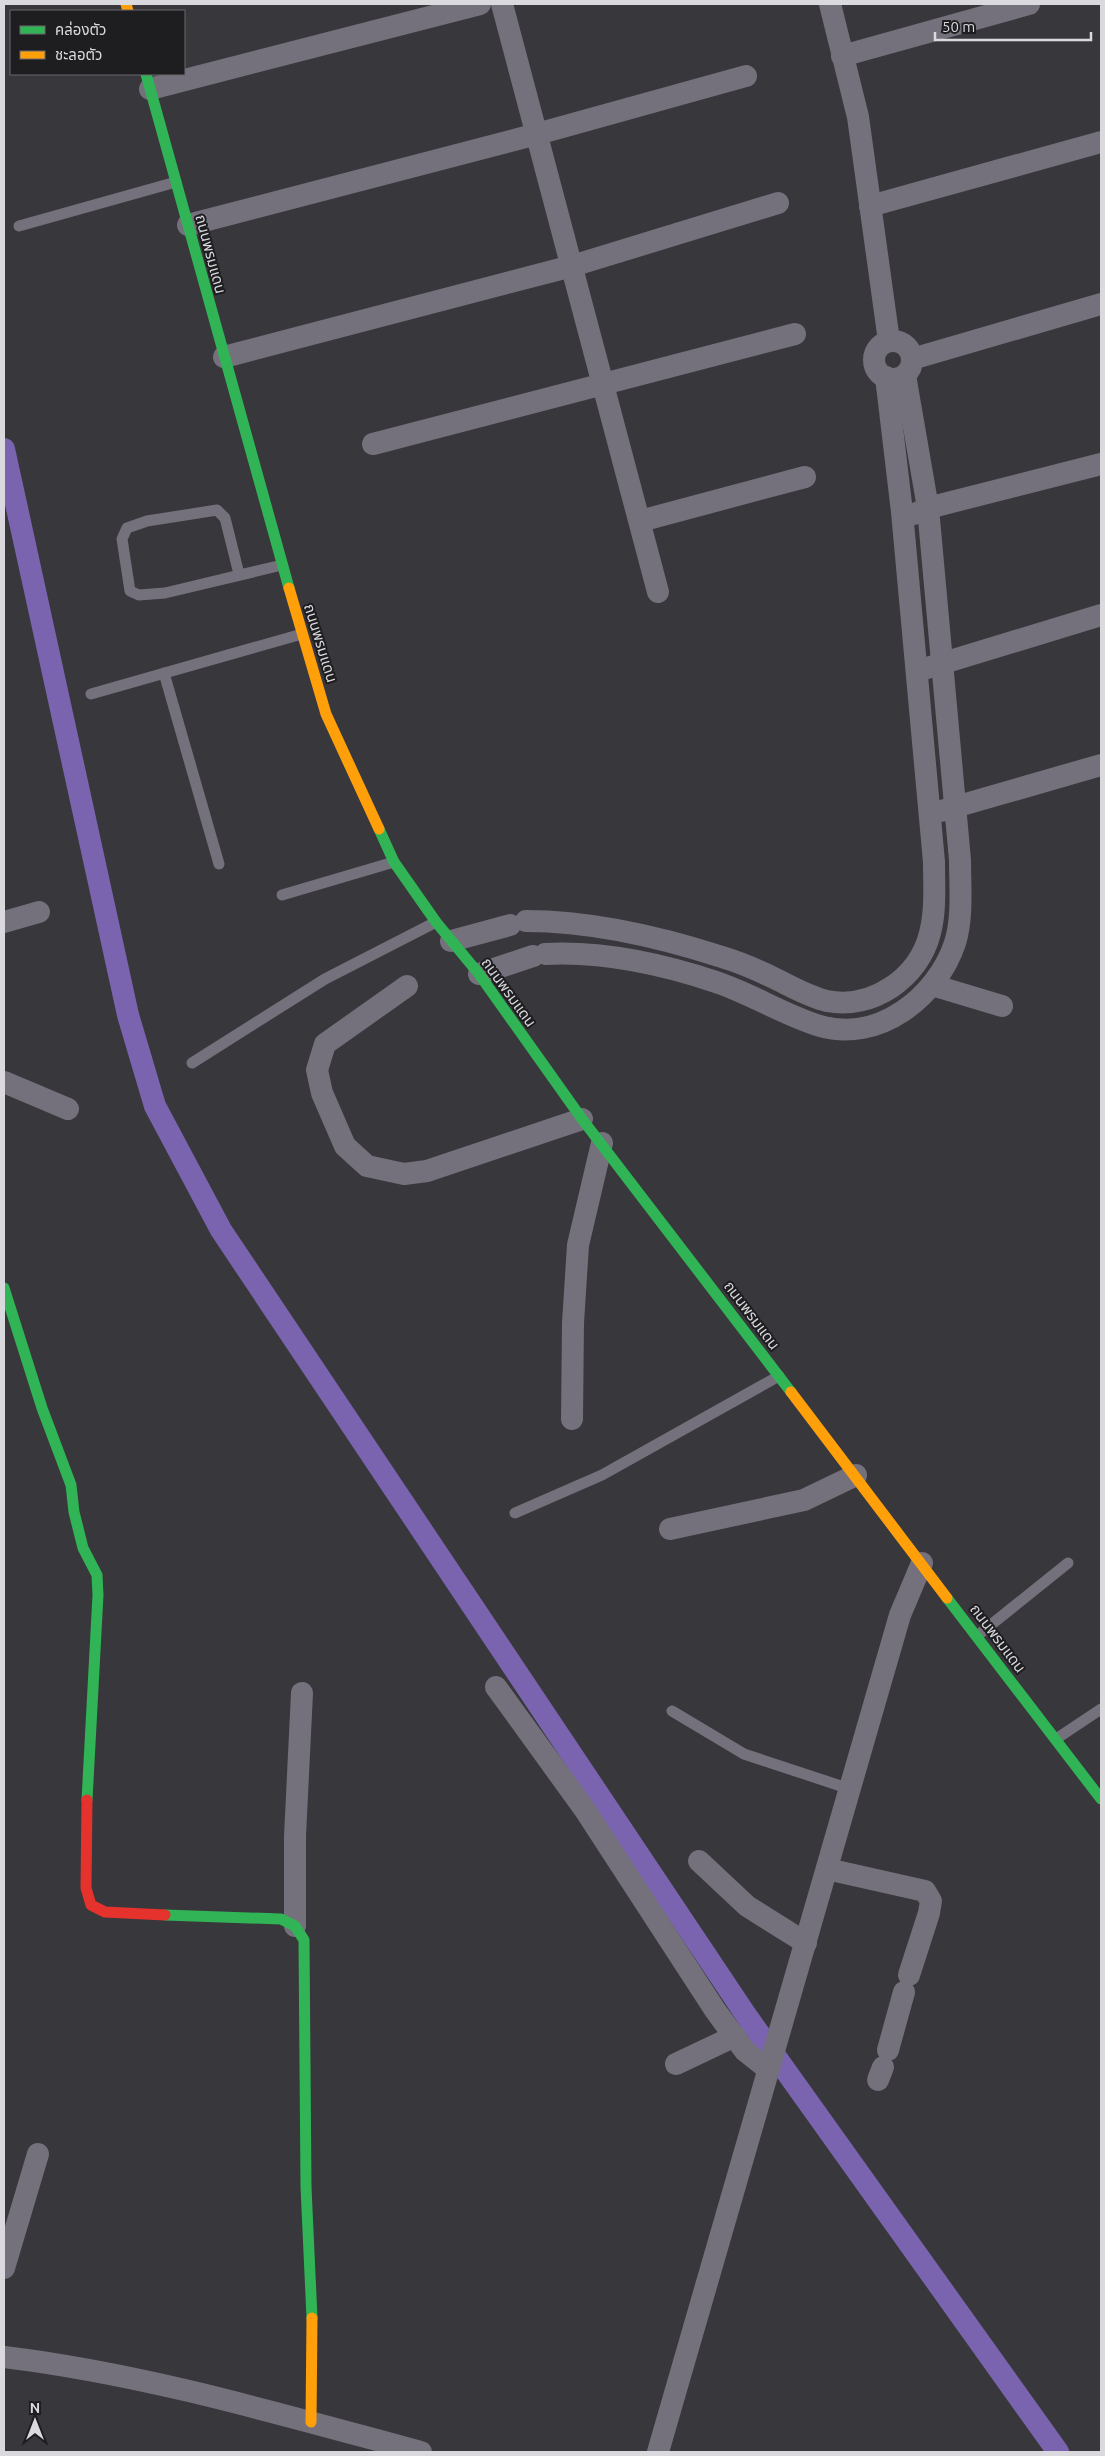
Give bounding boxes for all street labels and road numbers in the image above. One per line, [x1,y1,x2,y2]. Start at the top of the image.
street label: ถนนพรมแดน [192,213,230,295]
street label: ถนนพรมแดน [301,602,341,684]
street label: ถนนพรมแดน [478,954,540,1030]
street label: ถนนพรมแดน [721,1277,783,1353]
street label: ถนนพรมแดน [967,1600,1029,1676]

